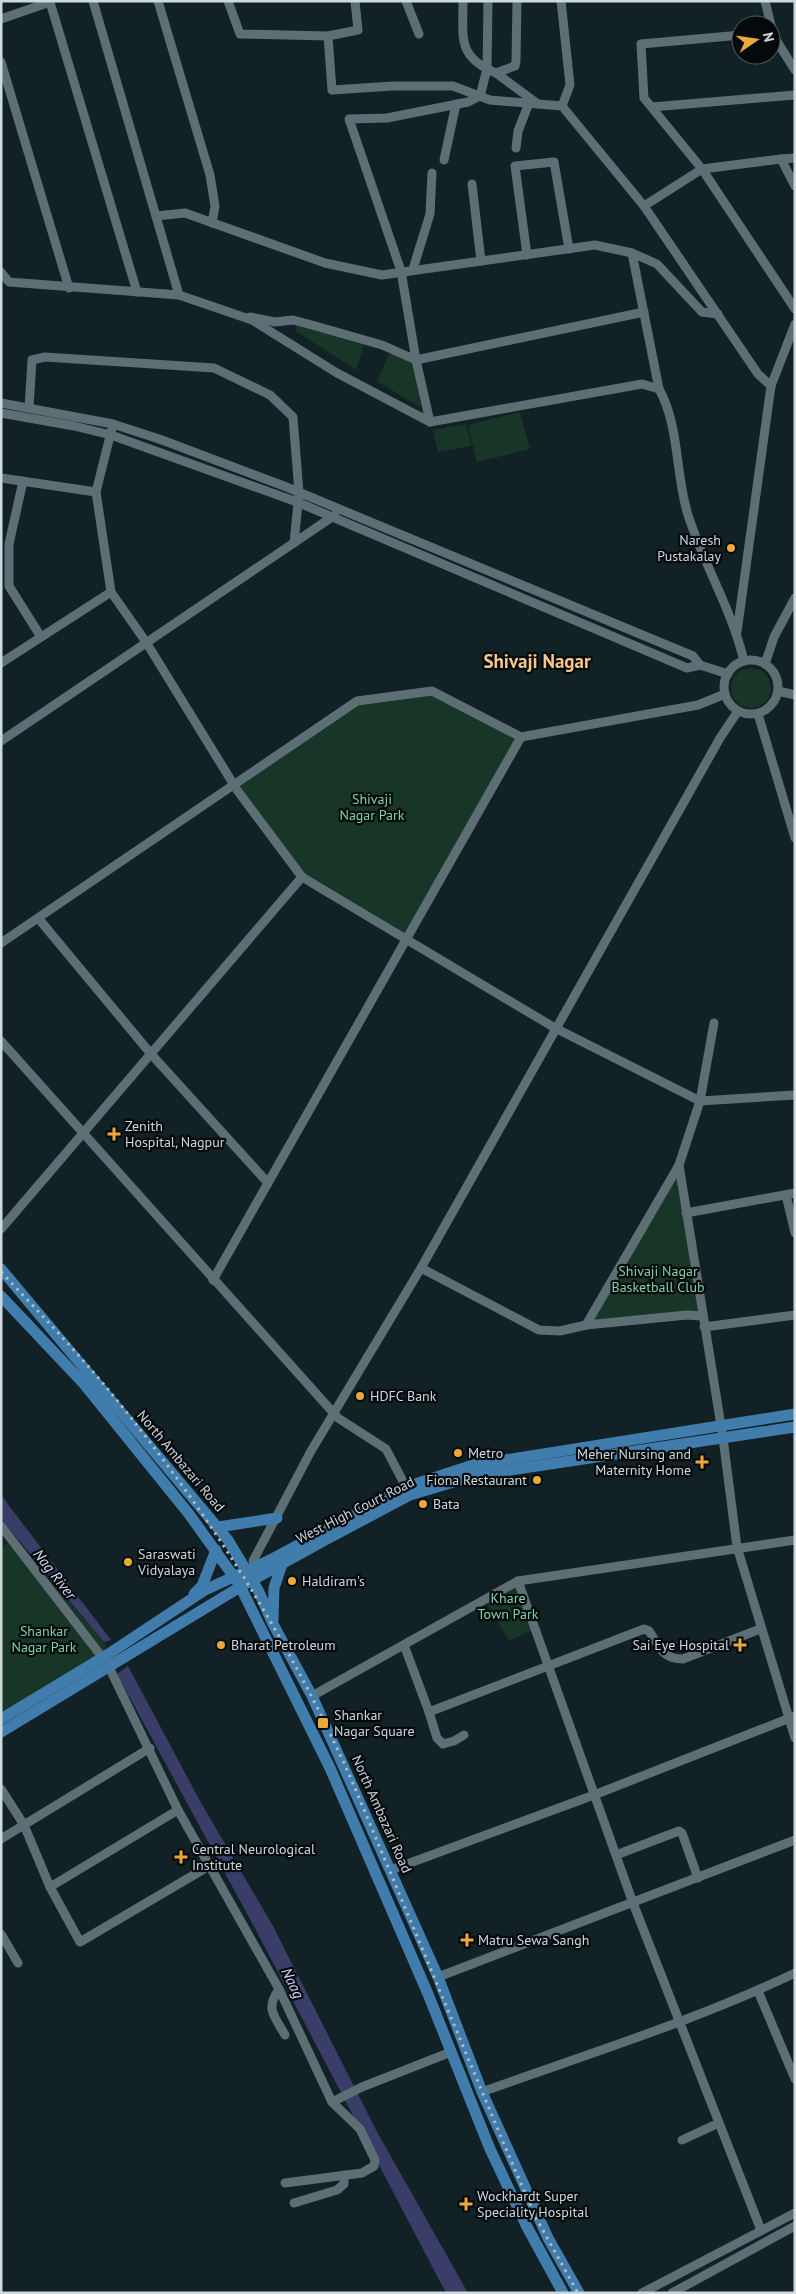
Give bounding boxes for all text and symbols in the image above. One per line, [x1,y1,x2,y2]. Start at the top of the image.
north arrow [731,15,781,65]
text: N [759,31,778,44]
place label: Naresh Pustakalay [657,531,721,565]
marker: Naresh Pustakalay [725,542,737,554]
district label: Shivaji Nagar [483,649,591,673]
park label: Shivaji Nagar Park [339,790,405,824]
place label: Zenith Hospital, Nagpur [125,1117,225,1151]
marker: Zenith Hospital, Nagpur [107,1127,121,1141]
park label: Shivaji Nagar Basketball Club [611,1262,705,1296]
place label: HDFC Bank [370,1387,437,1405]
marker: HDFC Bank [354,1390,366,1402]
street label: North Ambazari Road [133,1407,229,1515]
place label: Metro [468,1444,503,1462]
place label: Meher Nursing and Maternity Home [577,1445,691,1479]
marker: Metro [452,1447,464,1459]
marker: Meher Nursing and Maternity Home [695,1455,709,1469]
place label: Fiona Restaurant [426,1471,527,1489]
street label: West High Court Road [293,1472,417,1548]
marker: Fiona Restaurant [531,1474,543,1486]
place label: Bata [433,1495,460,1513]
marker: Bata [417,1498,429,1510]
water label: Nag River [29,1545,81,1604]
place label: Saraswati Vidyalaya [137,1545,196,1579]
marker: Saraswati Vidyalaya [122,1556,134,1568]
place label: Haldiram's [302,1572,365,1590]
marker: Haldiram's [286,1575,298,1587]
park label: Khare Town Park [478,1589,539,1623]
park label: Shankar Nagar Park [11,1622,77,1656]
place label: Bharat Petroleum [231,1636,336,1654]
place label: Sai Eye Hospital [632,1636,729,1654]
marker: Sai Eye Hospital [733,1638,747,1652]
marker: Bharat Petroleum [215,1639,227,1651]
place label: Shankar Nagar Square [334,1706,415,1740]
marker: Shankar Nagar Square [316,1716,330,1730]
street label: North Ambazari Road [348,1752,416,1876]
place label: Central Neurological Institute [192,1840,315,1874]
marker: Central Neurological Institute [174,1850,188,1864]
place label: Matru Sewa Sangh [478,1931,589,1949]
marker: Matru Sewa Sangh [460,1933,474,1947]
water label: Naag [277,1965,309,2002]
place label: Wockhardt Super Speciality Hospital [477,2187,588,2221]
marker: Wockhardt Super Speciality Hospital [459,2197,473,2211]

